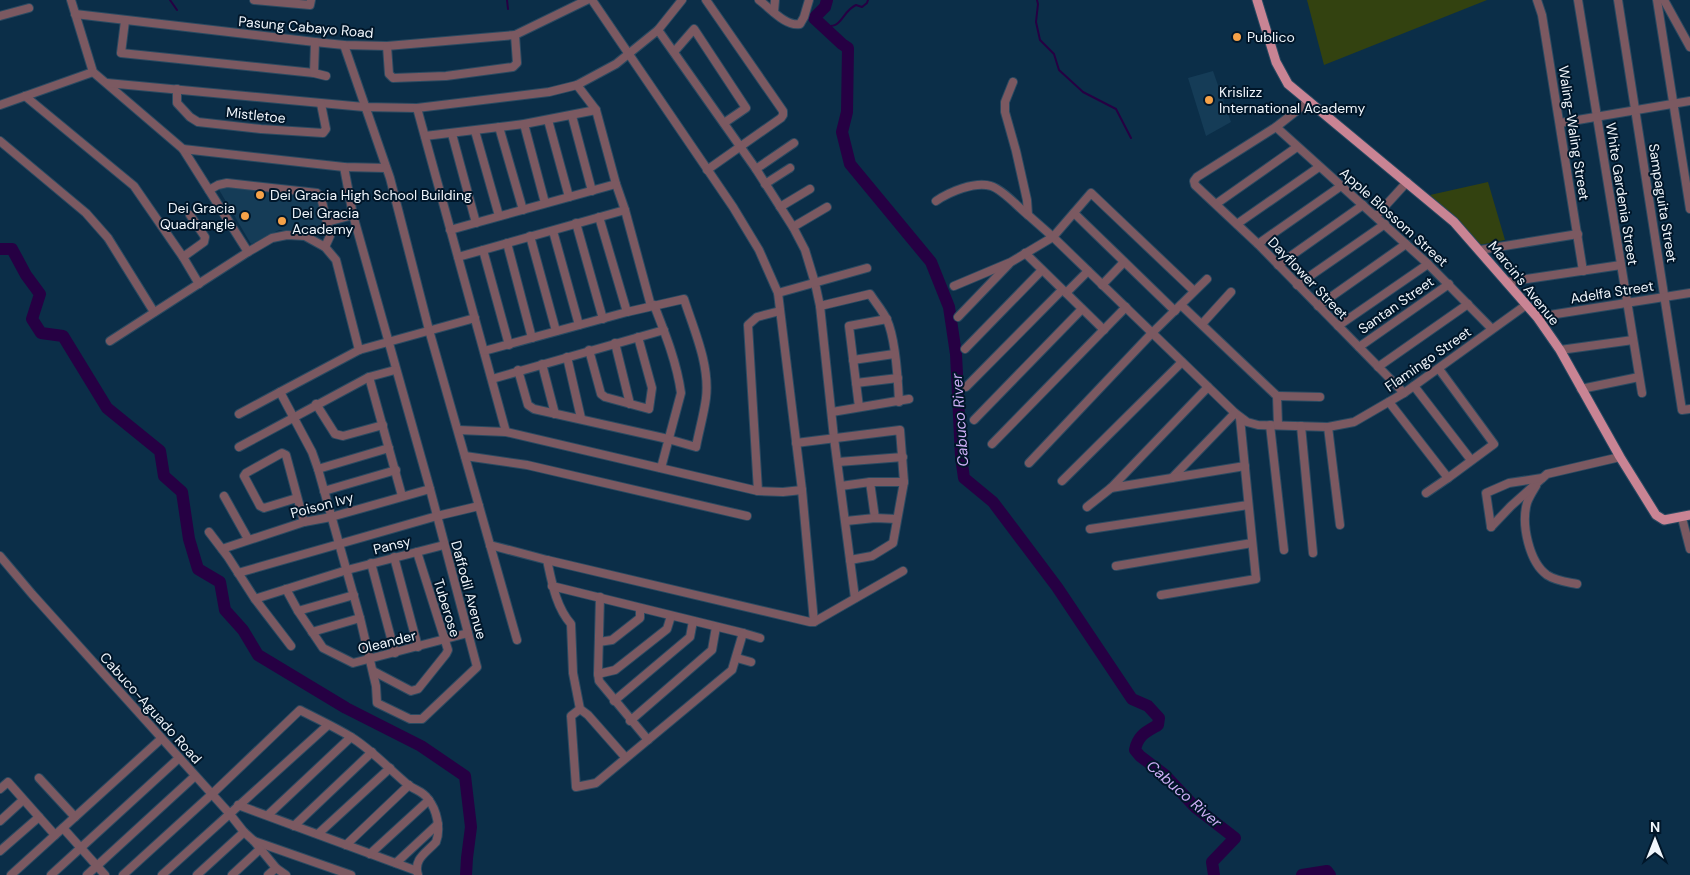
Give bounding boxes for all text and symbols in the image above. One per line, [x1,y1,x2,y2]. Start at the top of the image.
street label: Pasung Cabayo Road [238,12,374,42]
place label: Publico [1247,28,1295,46]
marker: Publico [1231,31,1243,43]
street label: Waling-Waling Street [1554,64,1594,202]
place label: Krislizz International Academy [1219,83,1365,117]
marker: Krislizz International Academy [1203,94,1215,106]
street label: Mistletoe [225,103,287,127]
street label: White Gardenia Street [1602,121,1642,267]
street label: Sampaguita Street [1645,142,1681,264]
street label: Apple Blossom Street [1336,164,1452,270]
place label: Dei Gracia High School Building [270,186,472,204]
marker: Dei Gracia High School Building [254,189,266,201]
place label: Dei Gracia Quadrangle [160,199,235,233]
place label: Dei Gracia Academy [292,204,359,238]
marker: Dei Gracia Quadrangle [239,210,251,222]
marker: Dei Gracia Academy [276,215,288,227]
street label: Dayflower Street [1264,233,1352,323]
street label: Marcin's Avenue [1484,237,1564,329]
street label: Santan Street [1355,272,1437,338]
street label: Adelfa Street [1569,277,1655,307]
street label: Flamingo Street [1381,323,1475,395]
water label: Cabuco River [947,372,973,467]
street label: Poison Ivy [288,488,356,522]
street label: Pansy [371,532,413,558]
street label: Daffodil Avenue [447,539,491,641]
street label: Tuberose [430,577,464,639]
street label: Oleander [356,626,418,658]
street label: Cabuco-Aguado Road [96,648,206,768]
water label: Cabuco River [1142,756,1226,832]
north arrow [1630,815,1680,865]
text: N [1650,818,1660,836]

